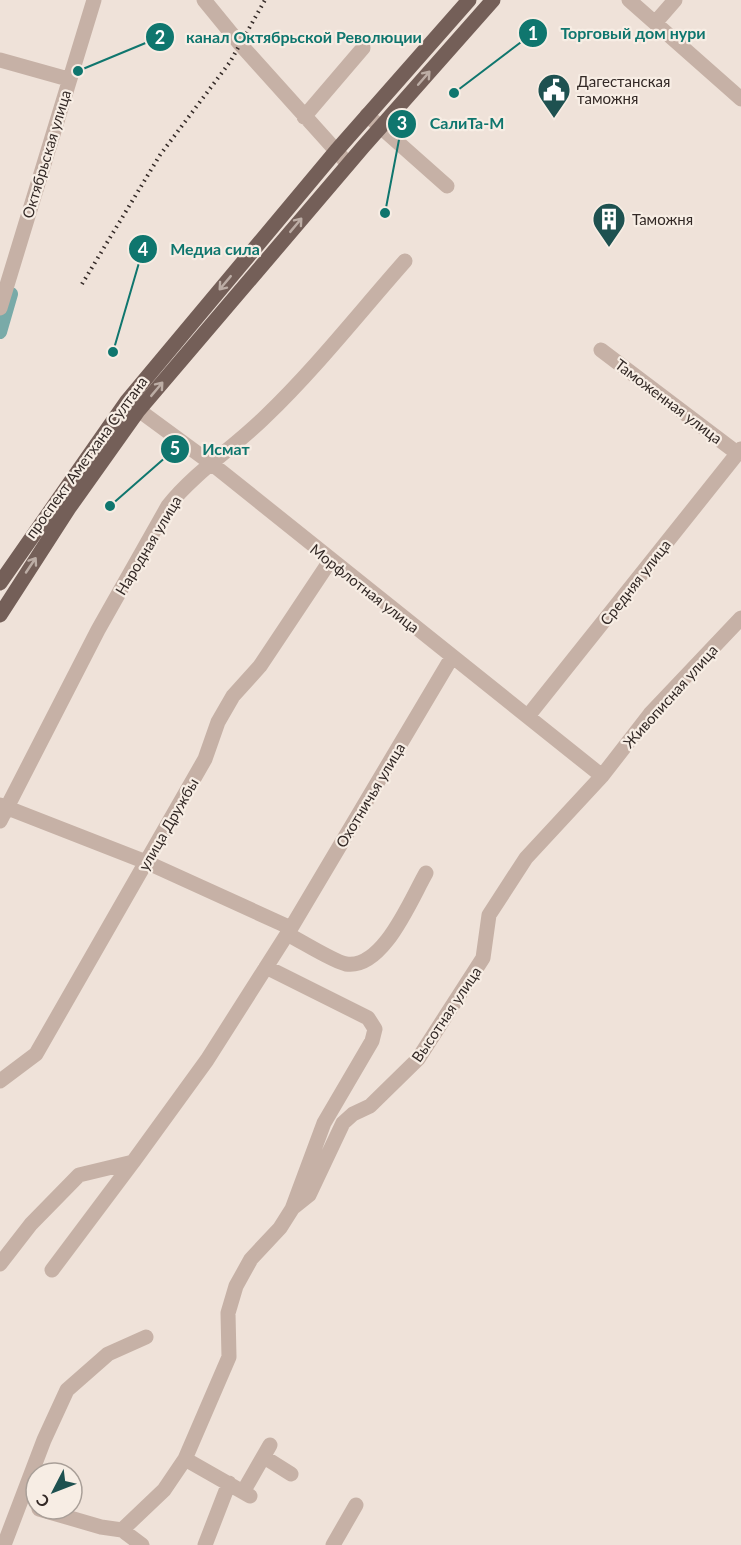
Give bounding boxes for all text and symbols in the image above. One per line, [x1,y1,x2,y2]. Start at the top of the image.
callout: Торговый дом нури [518,16,717,50]
callout: канал Октябрьской Революции [145,20,434,54]
text: 1 [528,22,538,44]
text: Торговый дом нури [560,23,706,42]
text: 2 [155,26,165,48]
text: канал Октябрьской Революции [186,27,422,46]
one-way arrow [417,71,431,86]
public building icon: Дагестанская таможня [536,72,572,119]
place label: Дагестанская таможня [577,72,670,107]
street label: Октябрьская улица [18,88,74,220]
callout: СалиТа-М [387,107,516,141]
text: 3 [397,112,407,134]
text: СалиТа-М [430,113,504,132]
building icon: Таможня [591,201,627,248]
place label: Таможня [632,210,693,228]
one-way arrow [290,217,303,233]
callout: Медиа сила [128,232,272,266]
text: 4 [138,238,148,260]
text: Медиа сила [170,239,260,258]
one-way arrow [218,275,232,290]
street label: Таможенная улица [612,355,726,447]
street label: проспект Аметхана Султана [21,373,151,541]
one-way arrow [150,382,163,398]
callout: Исмат [160,432,262,466]
text: 5 [170,437,180,459]
text: Исмат [202,439,251,458]
street label: Народная улица [111,492,185,598]
street label: Средняя улица [596,536,674,628]
street label: Морфлотная улица [307,540,423,636]
one-way arrow [25,557,37,574]
street label: Живописная улица [619,641,721,751]
street label: Охотничья улица [332,739,408,851]
street label: улица Дружбы [134,775,202,873]
street label: Высотная улица [407,963,485,1065]
north arrow [24,1461,84,1521]
text: С [32,1491,53,1512]

